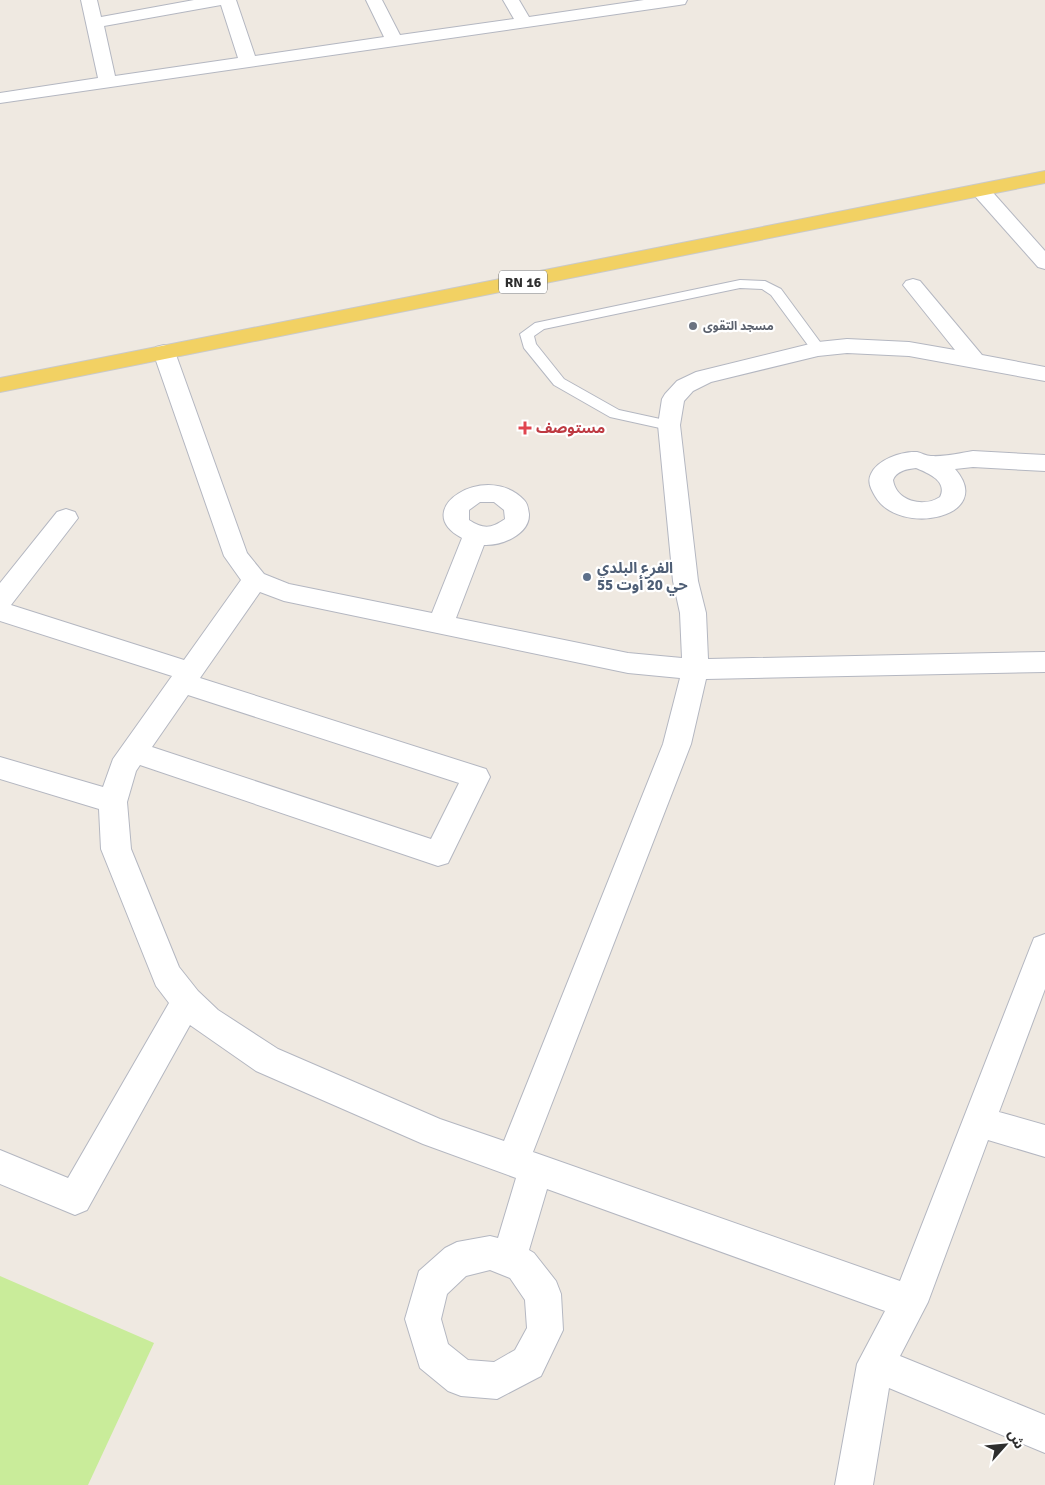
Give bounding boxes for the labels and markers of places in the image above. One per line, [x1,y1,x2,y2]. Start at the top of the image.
place label: مسجد التقوى [703,319,774,334]
marker: مسجد التقوى [687,320,699,332]
place label: مستوصف [536,419,605,437]
marker: مستوصف [518,421,532,435]
place label: الفرع البلدي حي 20 أوت 55 [597,559,688,596]
marker: الفرع البلدي حي 20 أوت 55 [581,571,593,583]

